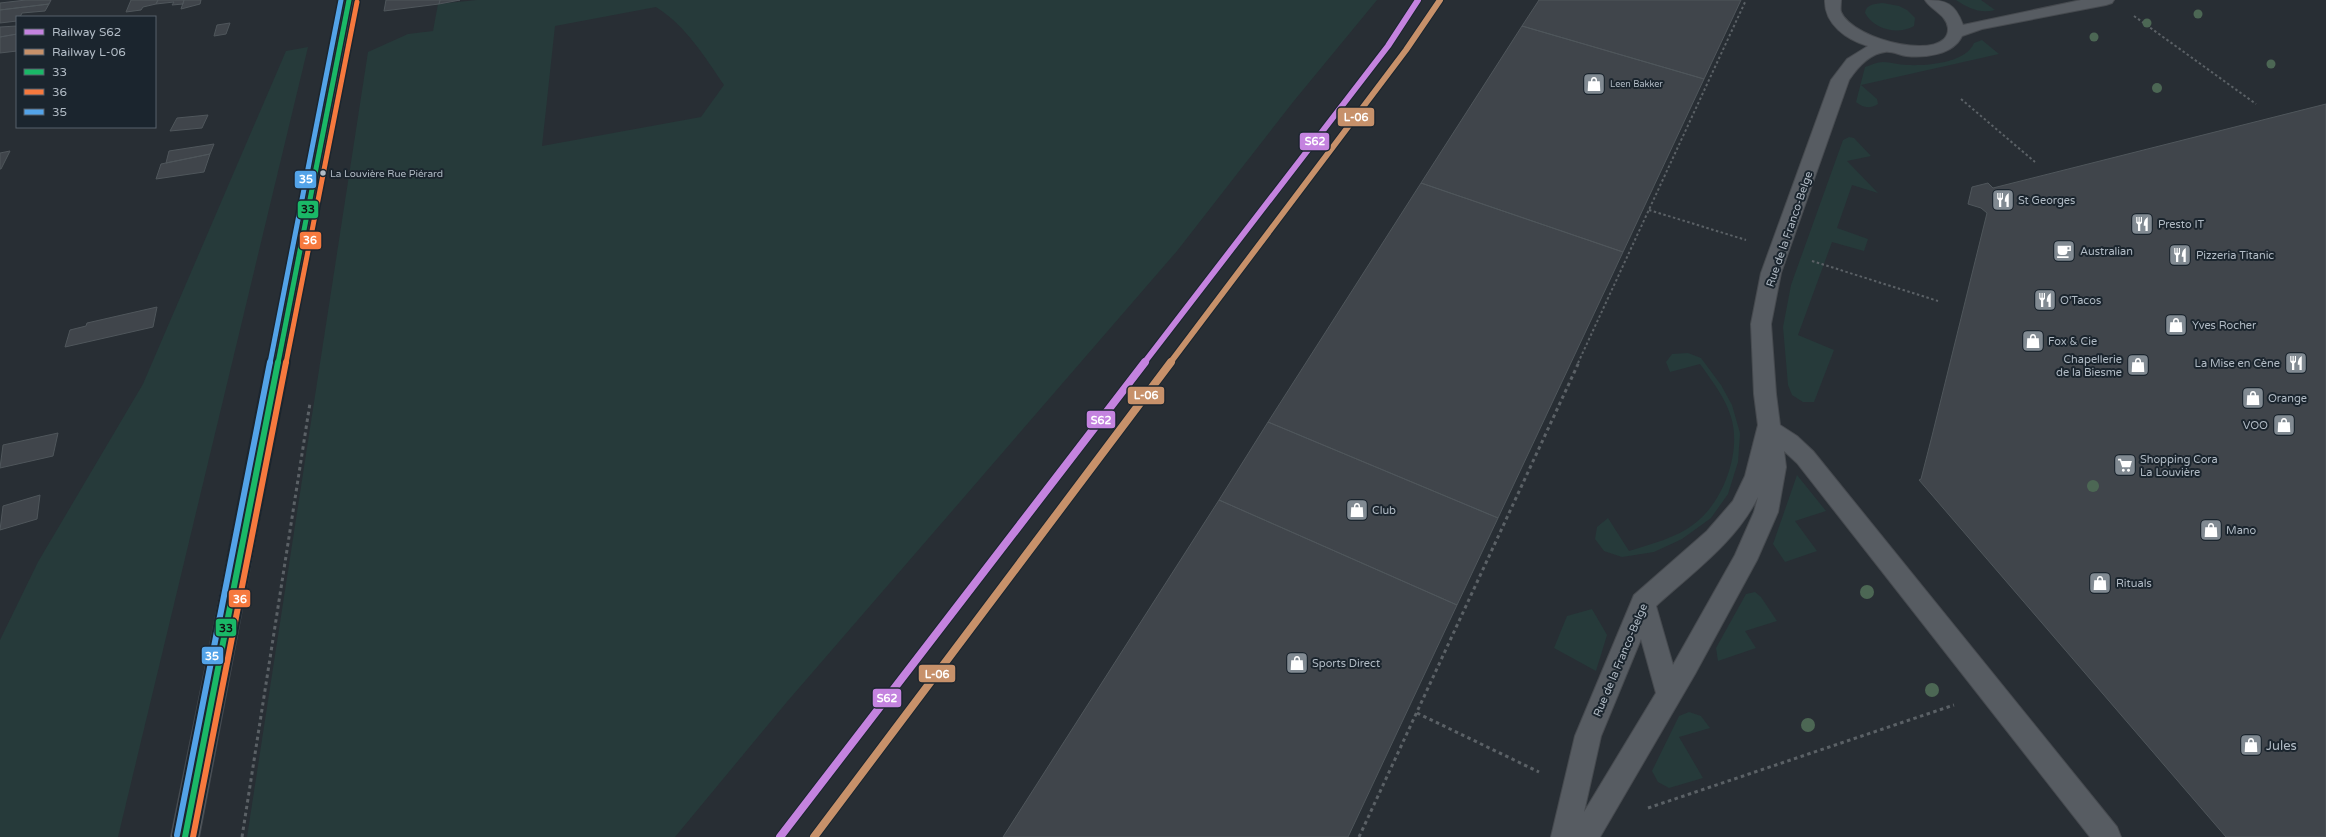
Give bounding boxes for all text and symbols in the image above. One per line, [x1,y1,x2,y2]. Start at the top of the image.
legend [16,16,156,128]
text: Railway S62 [52,25,121,39]
text: Railway L-06 [52,45,126,59]
text: 33 [52,65,67,79]
shop icon: Leen Bakker [1581,71,1607,97]
place label: Leen Bakker [1610,79,1663,90]
text: 36 [52,85,67,99]
text: 35 [52,105,67,119]
line badge: L-06 [1337,107,1375,127]
text: L-06 [1344,111,1368,124]
line badge: S62 [1299,132,1330,151]
text: S62 [1305,135,1325,148]
marker: La Louvière Rue Piérard [318,168,328,178]
place label: La Louvière Rue Piérard [330,168,443,180]
line badge: 35 [294,170,317,189]
street label: Rue de la Franco-Belge [1764,170,1815,289]
text: 35 [299,173,313,186]
restaurant icon: St Georges [1990,187,2016,213]
place label: St Georges [2018,194,2075,207]
line badge: 33 [297,200,319,219]
text: 33 [301,203,315,216]
restaurant icon: Presto IT [2129,211,2155,237]
place label: Presto IT [2158,218,2205,231]
line badge: 36 [299,231,322,250]
text: 36 [303,234,317,247]
cafe icon: Australian [2051,238,2077,264]
restaurant icon: Pizzeria Titanic [2167,242,2193,268]
place label: Australian [2080,245,2133,258]
place label: Pizzeria Titanic [2196,249,2274,262]
restaurant icon: O'Tacos [2032,287,2058,313]
place label: O'Tacos [2060,294,2101,307]
shop icon: Yves Rocher [2163,312,2189,338]
place label: Yves Rocher [2192,319,2257,332]
shop icon: Fox & Cie [2020,328,2046,354]
place label: Fox & Cie [2048,335,2097,348]
restaurant icon: La Mise en Cène [2283,350,2309,376]
shop icon: Chapellerie de la Biesme [2125,352,2151,378]
place label: Chapellerie de la Biesme [2056,353,2122,379]
place label: La Mise en Cène [2195,357,2280,370]
shop icon: Orange [2240,385,2266,411]
line badge: L-06 [1127,386,1165,405]
text: L-06 [1134,389,1158,402]
place label: Orange [2268,392,2307,405]
line badge: S62 [1086,410,1116,429]
shop icon: VOO [2271,412,2297,438]
text: S62 [1091,414,1111,427]
place label: VOO [2243,419,2268,432]
supermarket icon: Shopping Cora La Louvière [2112,452,2138,478]
place label: Shopping Cora La Louvière [2140,453,2218,479]
shop icon: Club [1344,497,1370,523]
place label: Club [1372,504,1396,517]
shop icon: Mano [2198,517,2224,543]
place label: Mano [2226,524,2257,537]
shop icon: Rituals [2087,570,2113,596]
place label: Rituals [2116,577,2152,590]
line badge: 36 [228,589,251,608]
text: 36 [233,593,247,606]
street label: Rue de la Franco-Belge [1591,602,1650,719]
line badge: 33 [215,618,237,637]
text: 33 [219,622,233,635]
line badge: 35 [201,646,224,665]
text: 35 [205,650,219,663]
shop icon: Sports Direct [1284,650,1310,676]
place label: Sports Direct [1312,657,1380,670]
line badge: L-06 [918,664,956,683]
text: L-06 [925,668,949,681]
line badge: S62 [872,688,902,708]
text: S62 [877,692,897,705]
shop icon: Jules [2238,732,2264,758]
place label: Jules [2266,738,2297,754]

